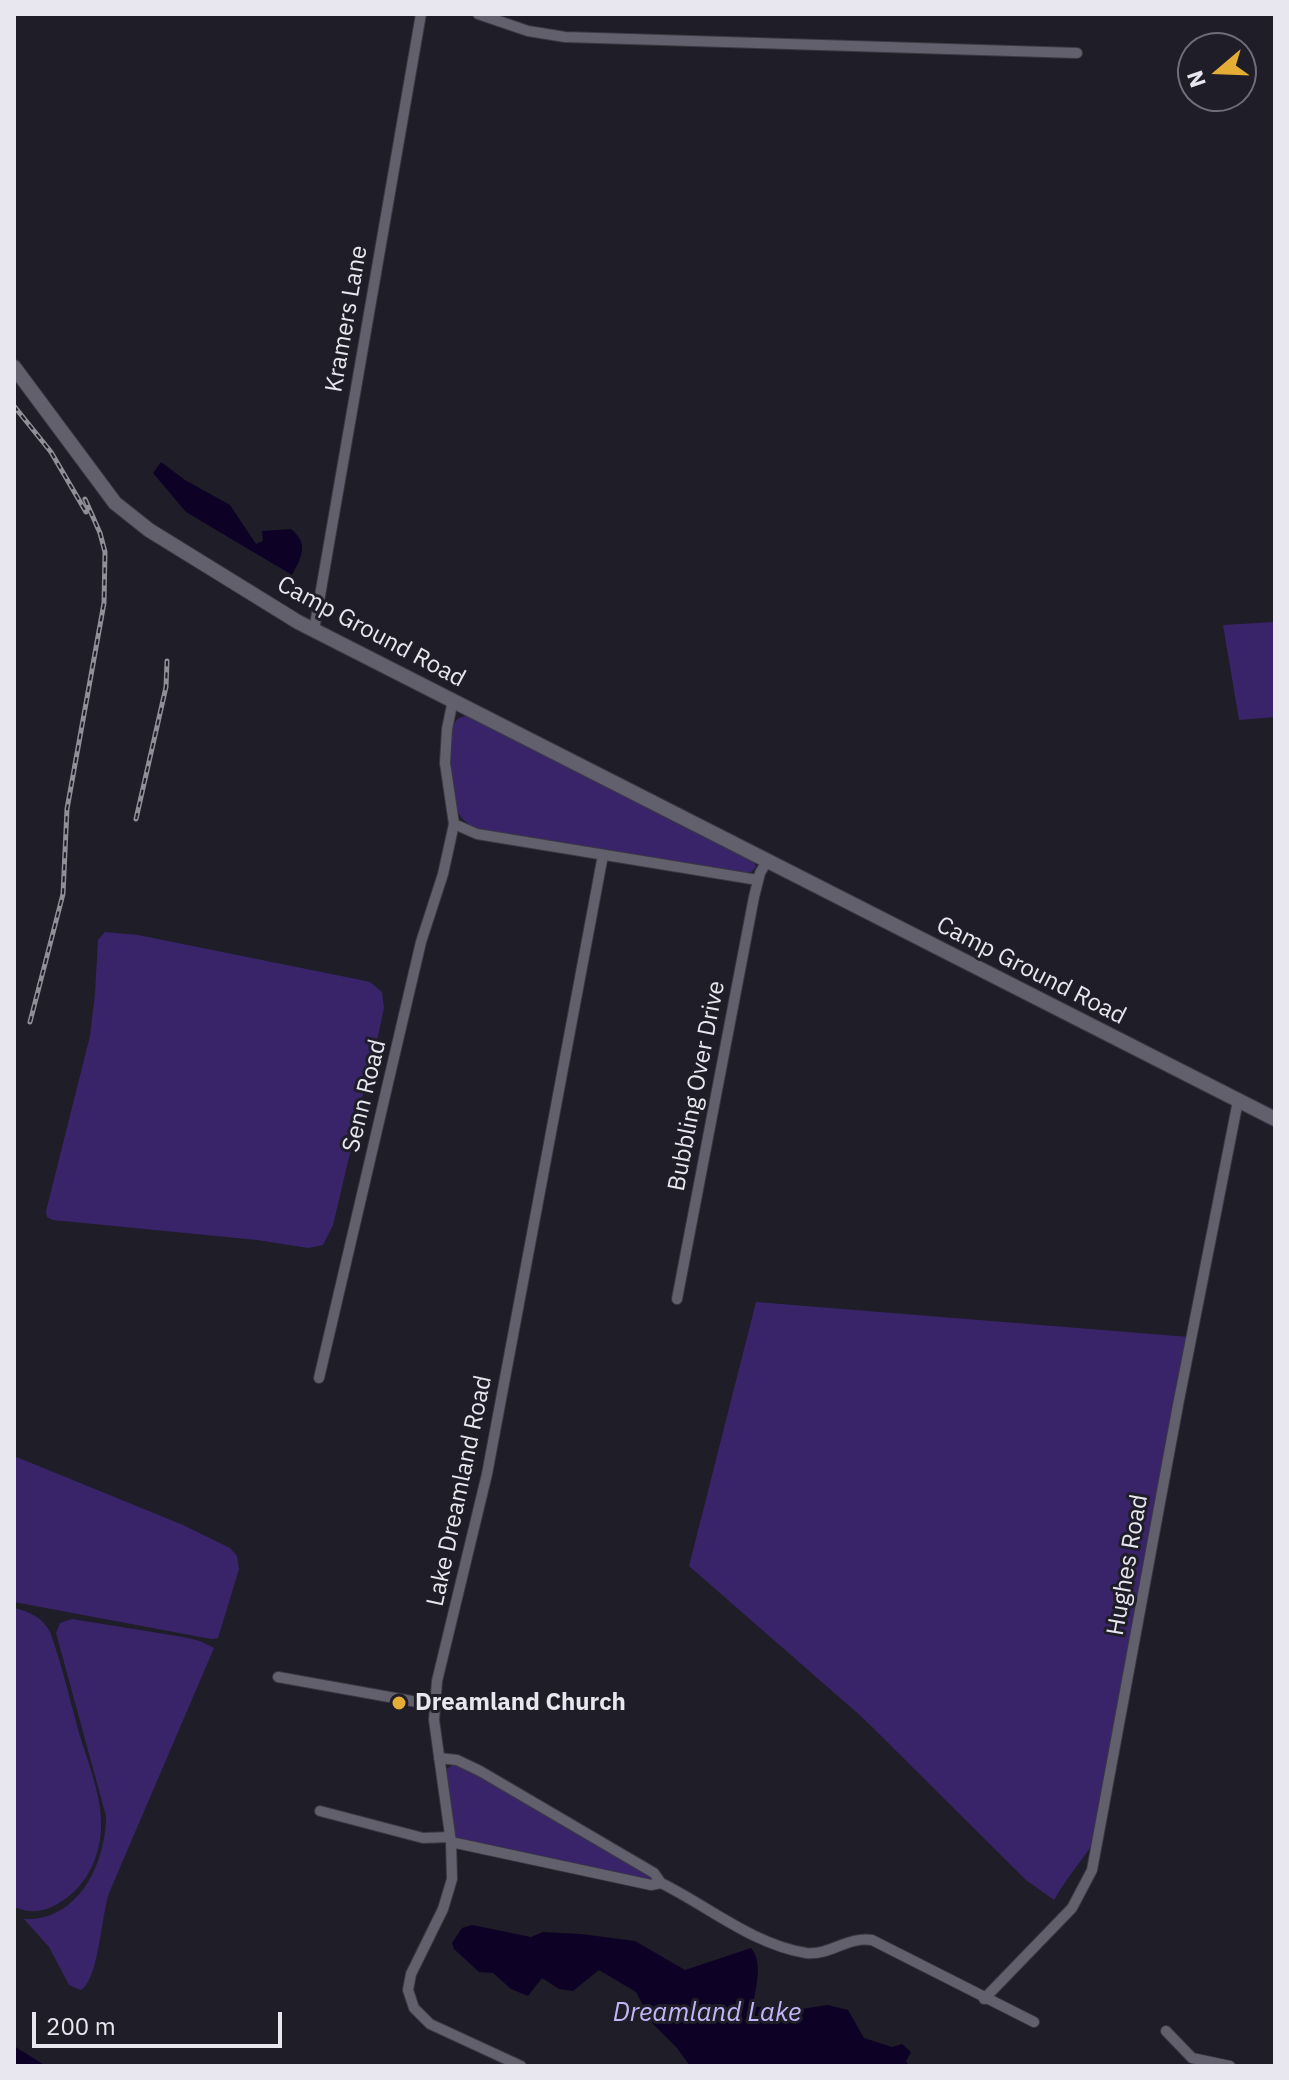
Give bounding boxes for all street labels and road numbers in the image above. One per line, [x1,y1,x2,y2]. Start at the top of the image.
street label: Kramers Lane [320,243,374,395]
street label: Camp Ground Road [272,570,470,694]
street label: Camp Ground Road [931,911,1131,1031]
street label: Bubbling Over Drive [662,978,732,1194]
street label: Senn Road [337,1037,393,1155]
street label: Lake Dreamland Road [421,1373,499,1609]
street label: Hughes Road [1101,1492,1155,1638]

